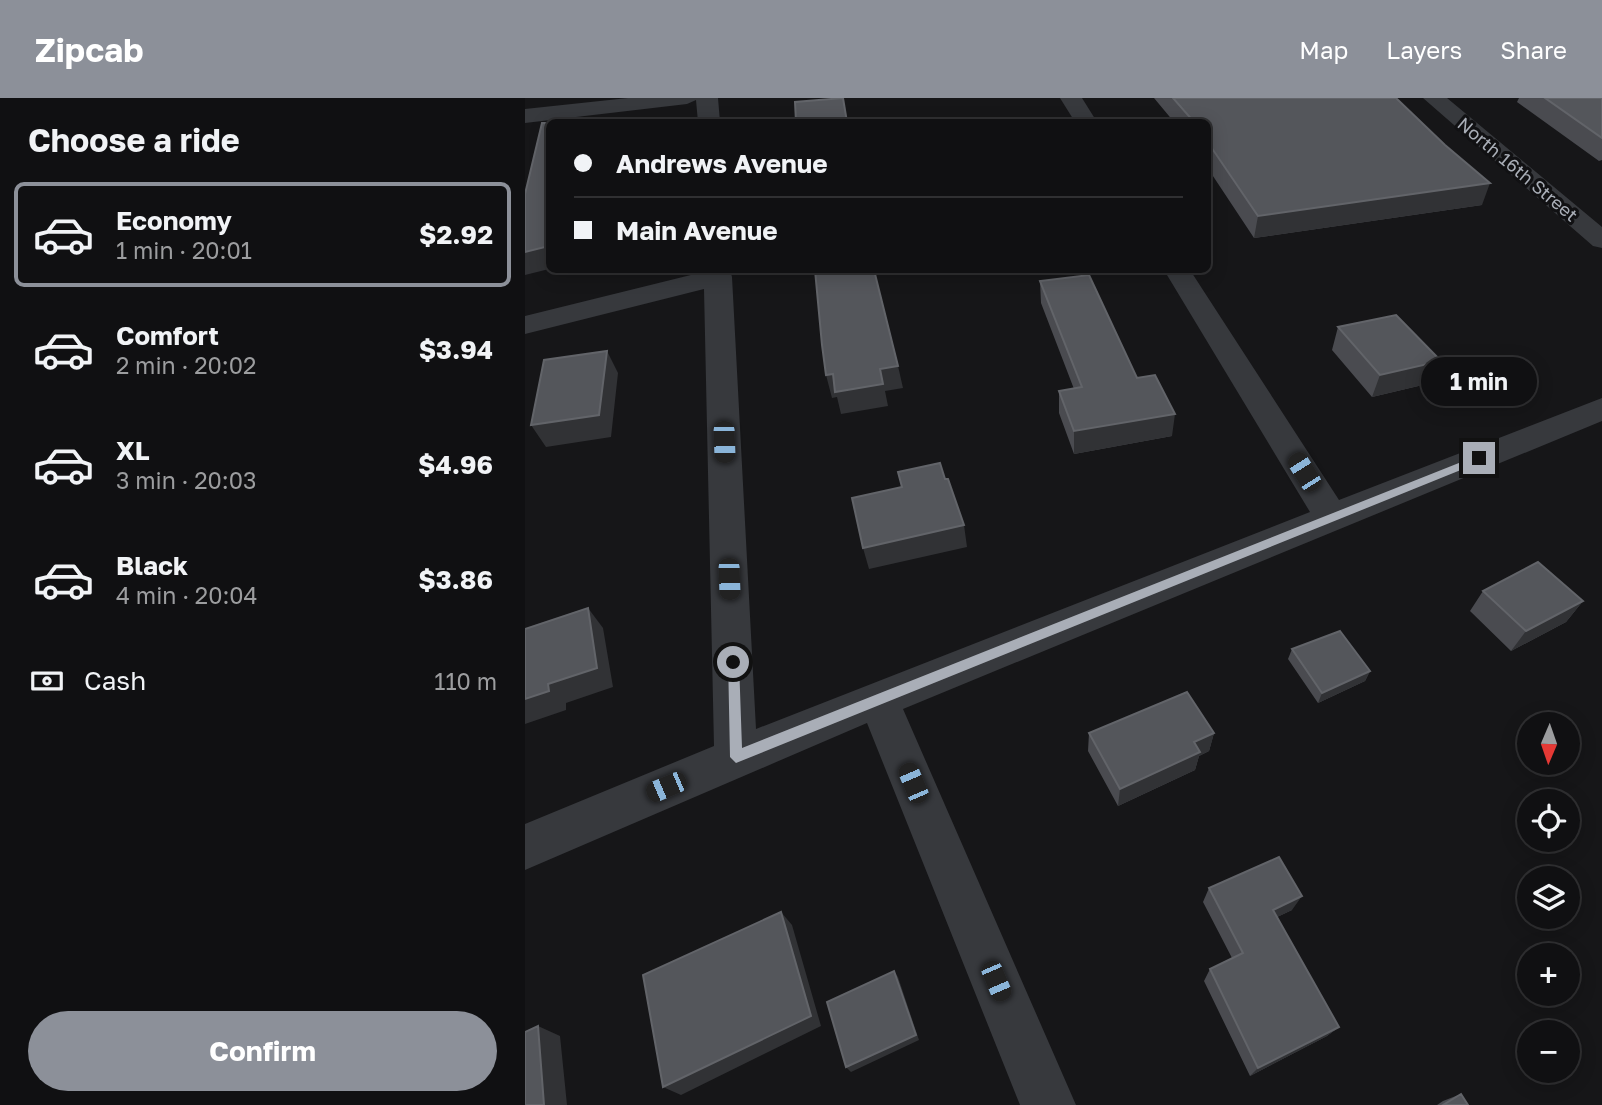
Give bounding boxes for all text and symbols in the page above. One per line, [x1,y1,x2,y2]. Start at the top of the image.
text: Zipcab [35,30,144,69]
text: Map [1299,35,1348,64]
text: Layers [1386,35,1462,64]
text: Share [1500,35,1567,64]
street label: North 16th Street [1453,112,1583,226]
text: Choose a ride [28,121,240,159]
text: Andrews Avenue [616,148,828,179]
icon: car [32,203,95,266]
text: Economy [116,205,232,236]
text: Main Avenue [616,215,778,246]
text: $2.92 [419,219,493,250]
text: 1 min · 20:01 [116,236,252,264]
icon: car [32,318,95,381]
text: Comfort [116,320,219,351]
text: $3.94 [419,334,493,365]
text: 2 min · 20:02 [116,351,256,379]
callout: 1 min [1421,356,1537,406]
text: 1 min [1450,367,1508,395]
car [713,421,736,463]
icon: car [32,433,95,496]
text: XL [116,435,150,466]
route end [1463,442,1495,474]
text: $4.96 [418,449,493,480]
car [1284,449,1325,495]
text: 3 min · 20:03 [116,466,256,494]
icon: car [32,548,95,611]
text: Black [116,550,188,581]
car [718,558,741,600]
text: $3.86 [418,564,493,595]
text: 4 min · 20:04 [116,581,258,609]
route start [717,646,749,678]
icon: cash [28,662,66,700]
text: Cash [84,665,146,696]
text: 110 m [434,667,497,695]
north arrow [1517,712,1580,775]
map controls [1517,712,1580,1083]
car [896,760,931,806]
car [643,769,690,805]
button: locate [1517,789,1580,852]
button: layers [1517,866,1580,929]
button: + [1517,943,1580,1006]
car [979,958,1014,1004]
button: Confirm [28,1011,497,1091]
button: − [1517,1020,1580,1083]

